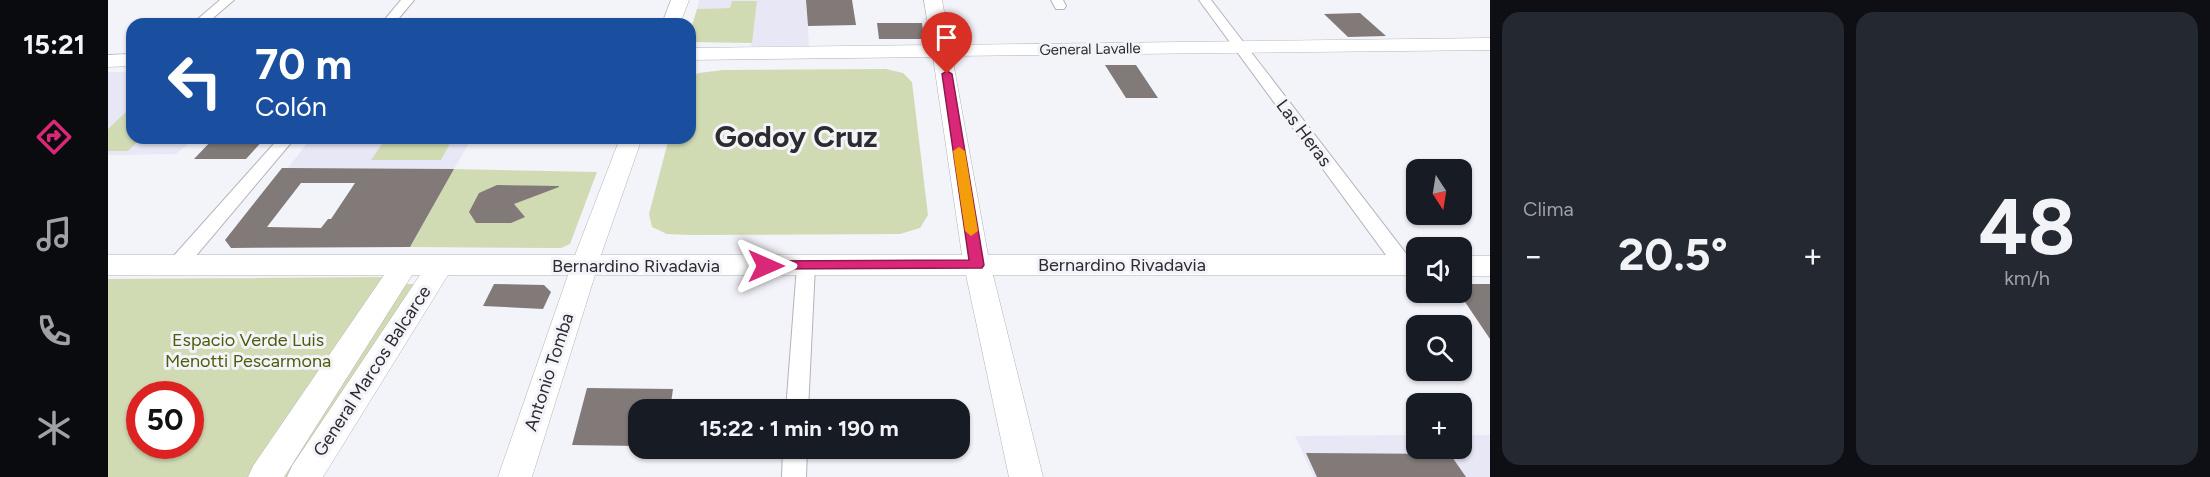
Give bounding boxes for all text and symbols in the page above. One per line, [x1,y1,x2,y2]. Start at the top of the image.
pin [921,12,972,74]
icon: arrive [930,21,963,54]
text: 15:21 [23,28,85,61]
text: 70 m [255,39,352,90]
street label: General Lavalle [1039,39,1141,59]
icon: left [156,42,234,120]
text: Colón [255,90,327,123]
street label: Las Heras [1272,95,1336,171]
icon: directions [33,116,75,158]
district label: Godoy Cruz [714,118,878,155]
north arrow [1406,159,1472,225]
map controls [1406,159,1472,459]
text: 48 [1978,180,2076,274]
text: Clima [1523,197,1574,221]
icon: music [33,213,75,255]
text: 20.5° [1618,227,1728,281]
position arrow [734,234,798,298]
text: − [1523,236,1544,275]
text: + [1802,236,1823,275]
button: sound [1406,237,1472,303]
street label: Bernardino Rivadavia [1038,254,1206,276]
street label: Bernardino Rivadavia [552,255,720,277]
text: km/h [2004,266,2050,290]
street label: General Marcos Balcarce [309,281,436,461]
icon: phone [33,310,75,352]
street label: Antonio Tomba [520,310,578,434]
button: search [1406,315,1472,381]
park label: Espacio Verde Luis Menotti Pescarmona [165,329,331,372]
speed limit sign: 50 [126,381,204,459]
button: + [1406,393,1472,459]
icon: climate [33,407,75,449]
text: 15:22 · 1 min · 190 m [699,415,899,442]

